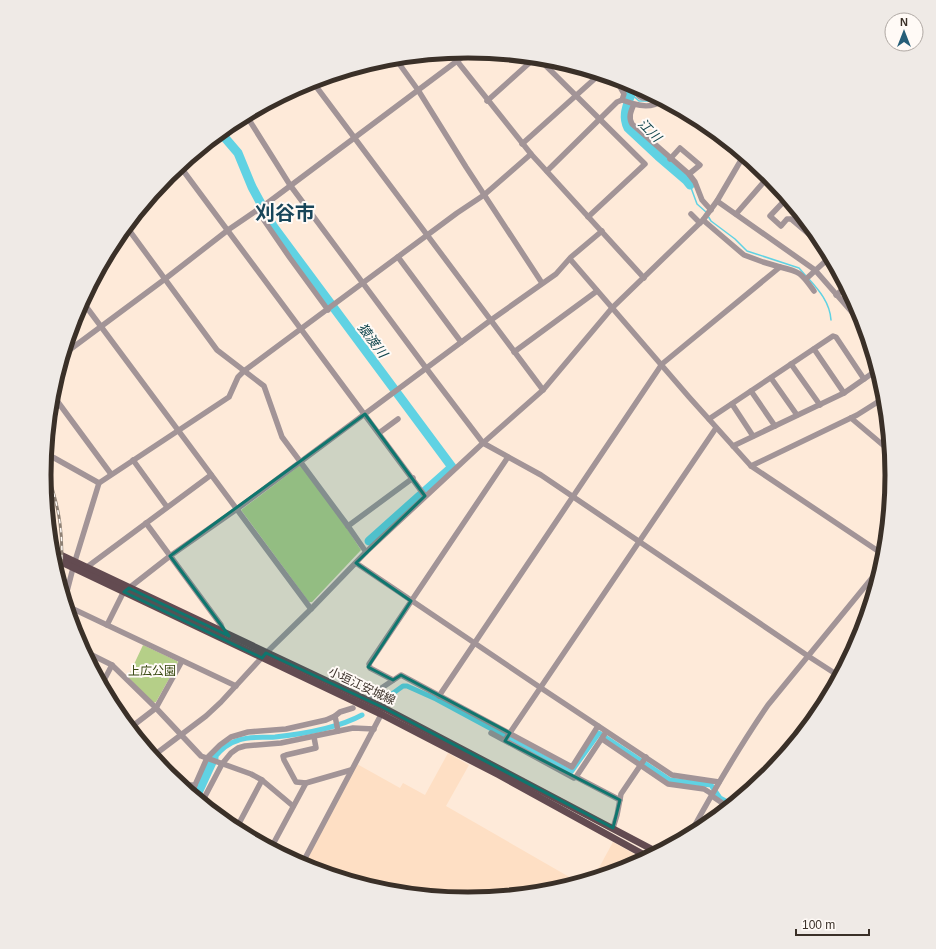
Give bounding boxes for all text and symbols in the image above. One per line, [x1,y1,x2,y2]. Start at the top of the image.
north arrow [884,12,924,52]
text: N [900,16,908,28]
water label: 江川 [635,116,666,146]
district label: 刈谷市 [255,202,315,224]
water label: 猿渡川 [355,320,392,362]
park label: 上広公園 [128,664,176,678]
street label: 小垣江安城線 [326,664,398,708]
scale bar [796,911,869,937]
text: 100 m [802,918,835,932]

